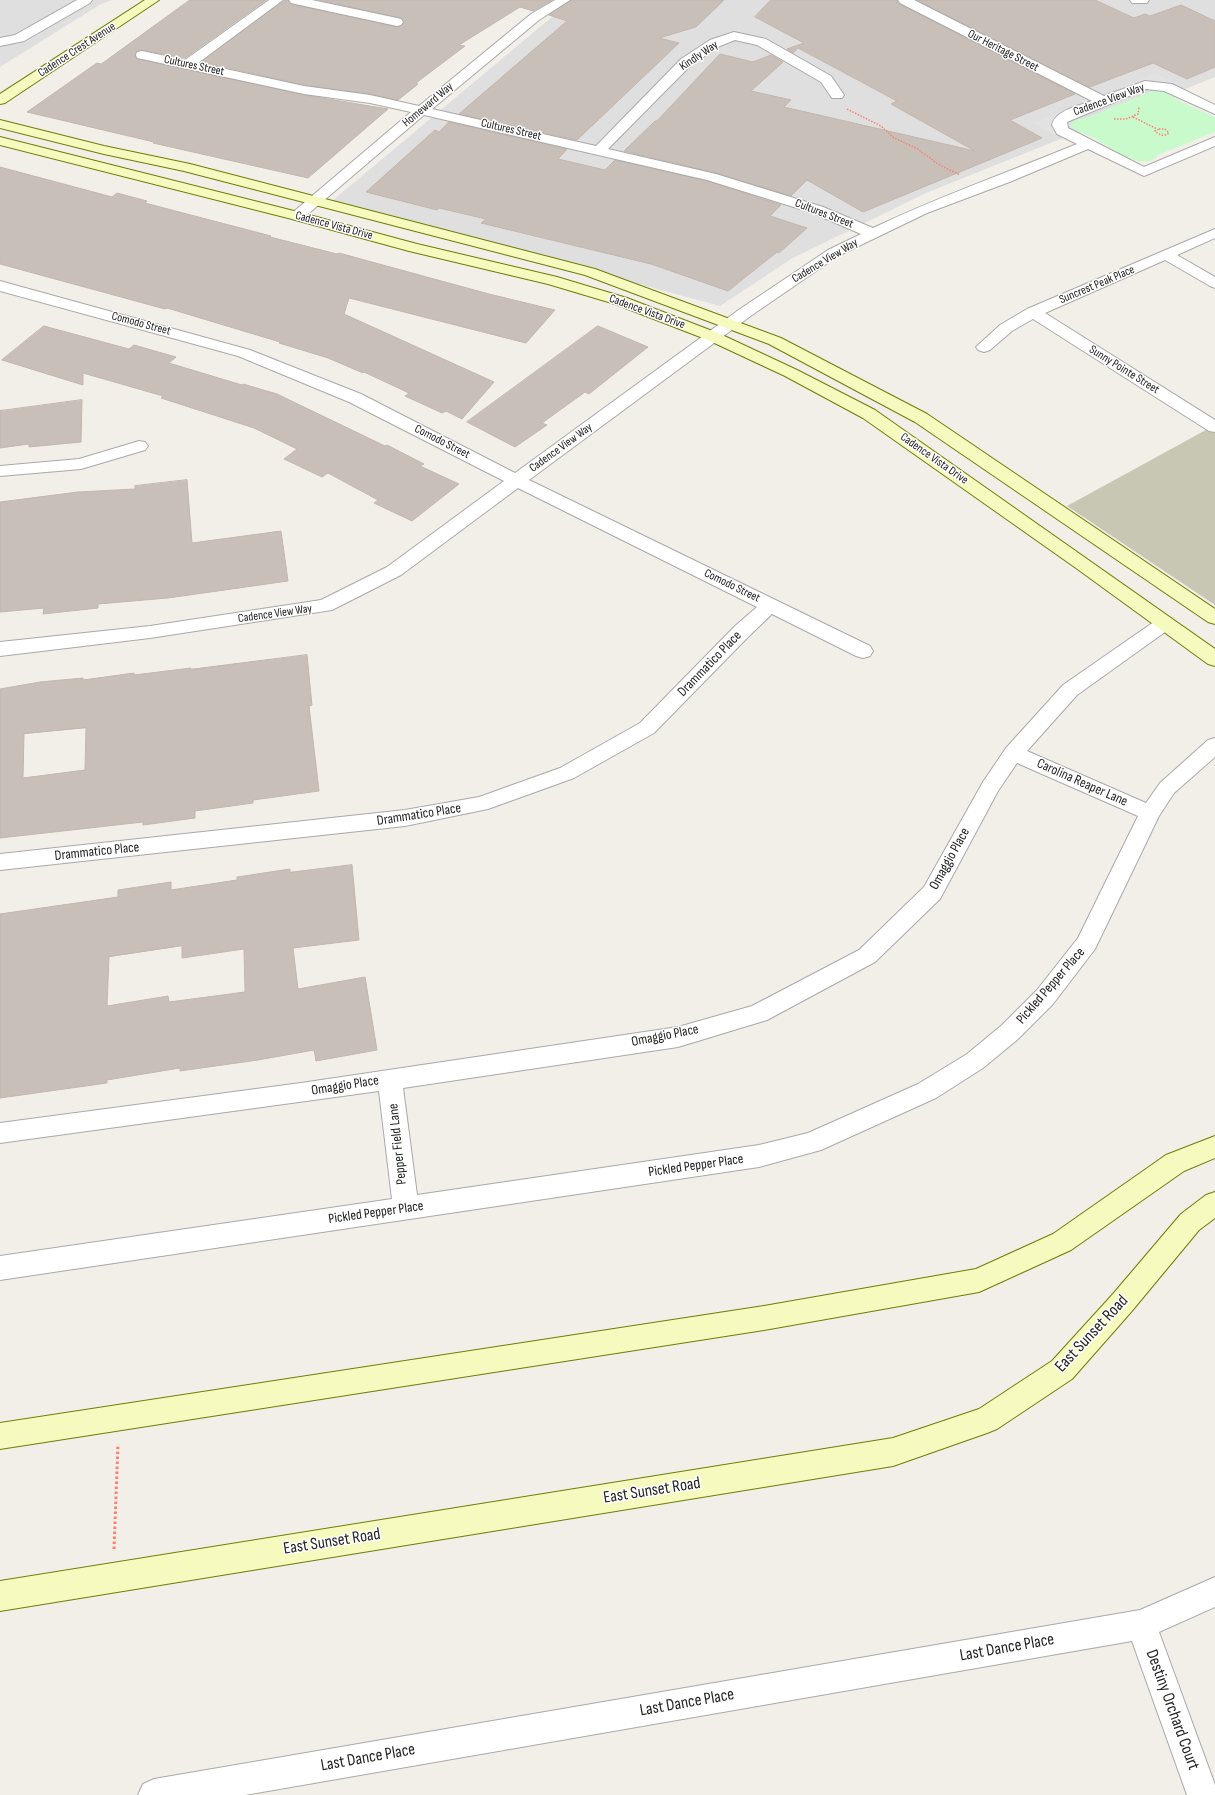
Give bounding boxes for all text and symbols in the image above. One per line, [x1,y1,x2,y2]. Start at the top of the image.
street label: Cadence Crest Avenue [35,20,119,80]
street label: Our Heritage Street [965,27,1041,75]
street label: Kindly Way [677,38,721,74]
street label: Cultures Street [163,53,225,79]
street label: Homeward Way [400,80,456,130]
street label: Cadence View Way [1072,81,1146,119]
street label: Cultures Street [480,116,542,144]
street label: Cultures Street [793,196,855,232]
street label: Cadence Vista Drive [294,209,374,243]
street label: Cadence View Way [789,236,861,286]
street label: Suncrest Peak Place [1057,263,1137,307]
street label: Cadence Vista Drive [607,292,687,332]
street label: Comodo Street [110,309,172,339]
street label: Sunny Pointe Street [1086,343,1162,397]
street label: Cadence View Way [527,420,595,476]
street label: Comodo Street [412,422,472,462]
street label: Cadence Vista Drive [897,430,971,488]
street label: Comodo Street [702,566,762,606]
street label: Cadence View Way [237,602,313,626]
street label: Drammatico Place [674,628,746,700]
street label: Carolina Reaper Lane [1034,755,1130,811]
street label: Drammatico Place [376,800,462,830]
street label: Omaggio Place [926,825,974,893]
street label: Drammatico Place [54,839,140,865]
street label: Pickled Pepper Place [1013,944,1089,1028]
street label: Omaggio Place [630,1021,700,1051]
street label: Omaggio Place [310,1072,380,1100]
street label: Pepper Field Lane [385,1103,411,1185]
street label: Pickled Pepper Place [647,1151,745,1181]
street label: Pickled Pepper Place [327,1198,425,1228]
street label: East Sunset Road [1051,1291,1133,1377]
street label: East Sunset Road [602,1473,702,1509]
street label: East Sunset Road [282,1524,382,1560]
street label: Last Dance Place [958,1630,1056,1666]
street label: Destiny Orchard Court [1141,1647,1203,1773]
street label: Last Dance Place [638,1685,736,1721]
street label: Last Dance Place [319,1740,417,1776]

